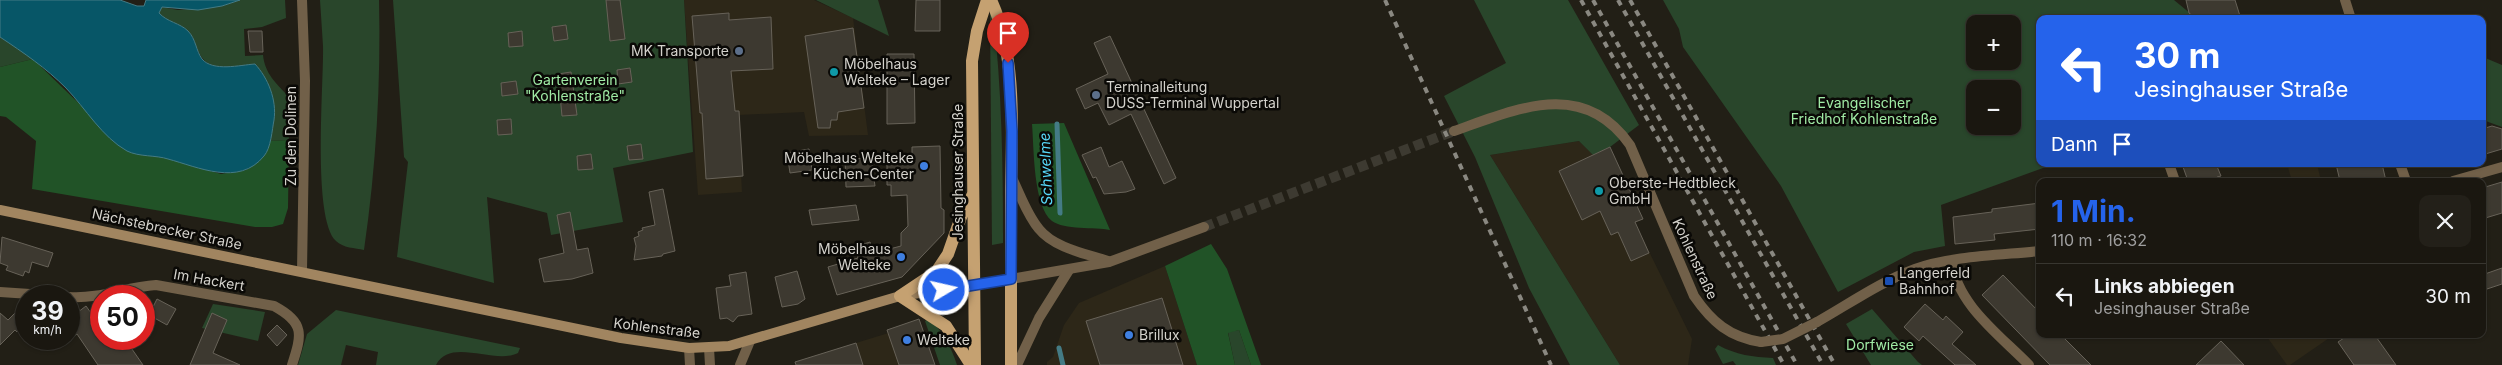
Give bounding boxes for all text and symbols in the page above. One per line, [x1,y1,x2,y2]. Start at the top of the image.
pin [987,12,1029,63]
map controls [1966,15,2021,135]
button: + [1966,15,2021,70]
icon: arrive [994,19,1022,47]
text: 30 m [2134,34,2220,76]
icon: left [2051,35,2116,100]
place label: MK Transporte [631,42,729,59]
marker: MK Transporte [733,45,745,57]
place label: Möbelhaus Welteke – Lager [844,55,950,88]
marker: Möbelhaus Welteke – Lager [828,66,840,78]
park label: Gartenverein "Kohlenstraße" [525,71,625,104]
text: Jesinghauser Straße [2134,76,2348,102]
place label: Terminalleitung DUSS-Terminal Wuppertal [1106,78,1279,111]
button: − [1966,80,2021,135]
street label: Zu den Dolinen [282,86,299,186]
marker: Terminalleitung DUSS-Terminal Wuppertal [1090,89,1102,101]
park label: Evangelischer Friedhof Kohlenstraße [1791,94,1937,127]
street label: Jesinghauser Straße [949,104,966,240]
icon: arrive [2108,130,2136,158]
water label: Schwelme [1035,132,1056,206]
text: Dann [2051,133,2098,156]
place label: Möbelhaus Welteke - Küchen-Center [784,149,914,182]
marker: Möbelhaus Welteke - Küchen-Center [918,160,930,172]
place label: Oberste-Hedtbleck GmbH [1609,174,1736,207]
marker: Oberste-Hedtbleck GmbH [1593,185,1605,197]
text: 1 Min. [2051,193,2136,229]
button: close [2419,195,2471,247]
street label: Nächstebrecker Straße [91,204,244,253]
street label: Kohlenstraße [1669,216,1722,302]
text: 110 m · 16:32 [2051,230,2147,250]
place label: Möbelhaus Welteke [818,240,891,273]
marker: Möbelhaus Welteke [895,251,907,263]
position arrow [917,263,969,315]
place label: Langerfeld Bahnhof [1899,264,1970,297]
street label: Im Hackert [172,265,246,294]
marker: Langerfeld Bahnhof [1883,275,1895,287]
text: Links abbiegen [2094,275,2235,298]
icon: left [2051,282,2079,310]
speed limit sign: 50 [90,285,155,350]
text: 30 m [2425,285,2471,308]
text: 39 [31,296,64,326]
text: Jesinghauser Straße [2094,298,2250,318]
street label: Kohlenstraße [613,314,701,341]
text: km/h [33,322,62,337]
place label: Brillux [1139,326,1180,343]
marker: Brillux [1123,329,1135,341]
place label: Welteke [917,331,970,348]
marker: Welteke [901,334,913,346]
park label: Dorfwiese [1846,336,1914,353]

